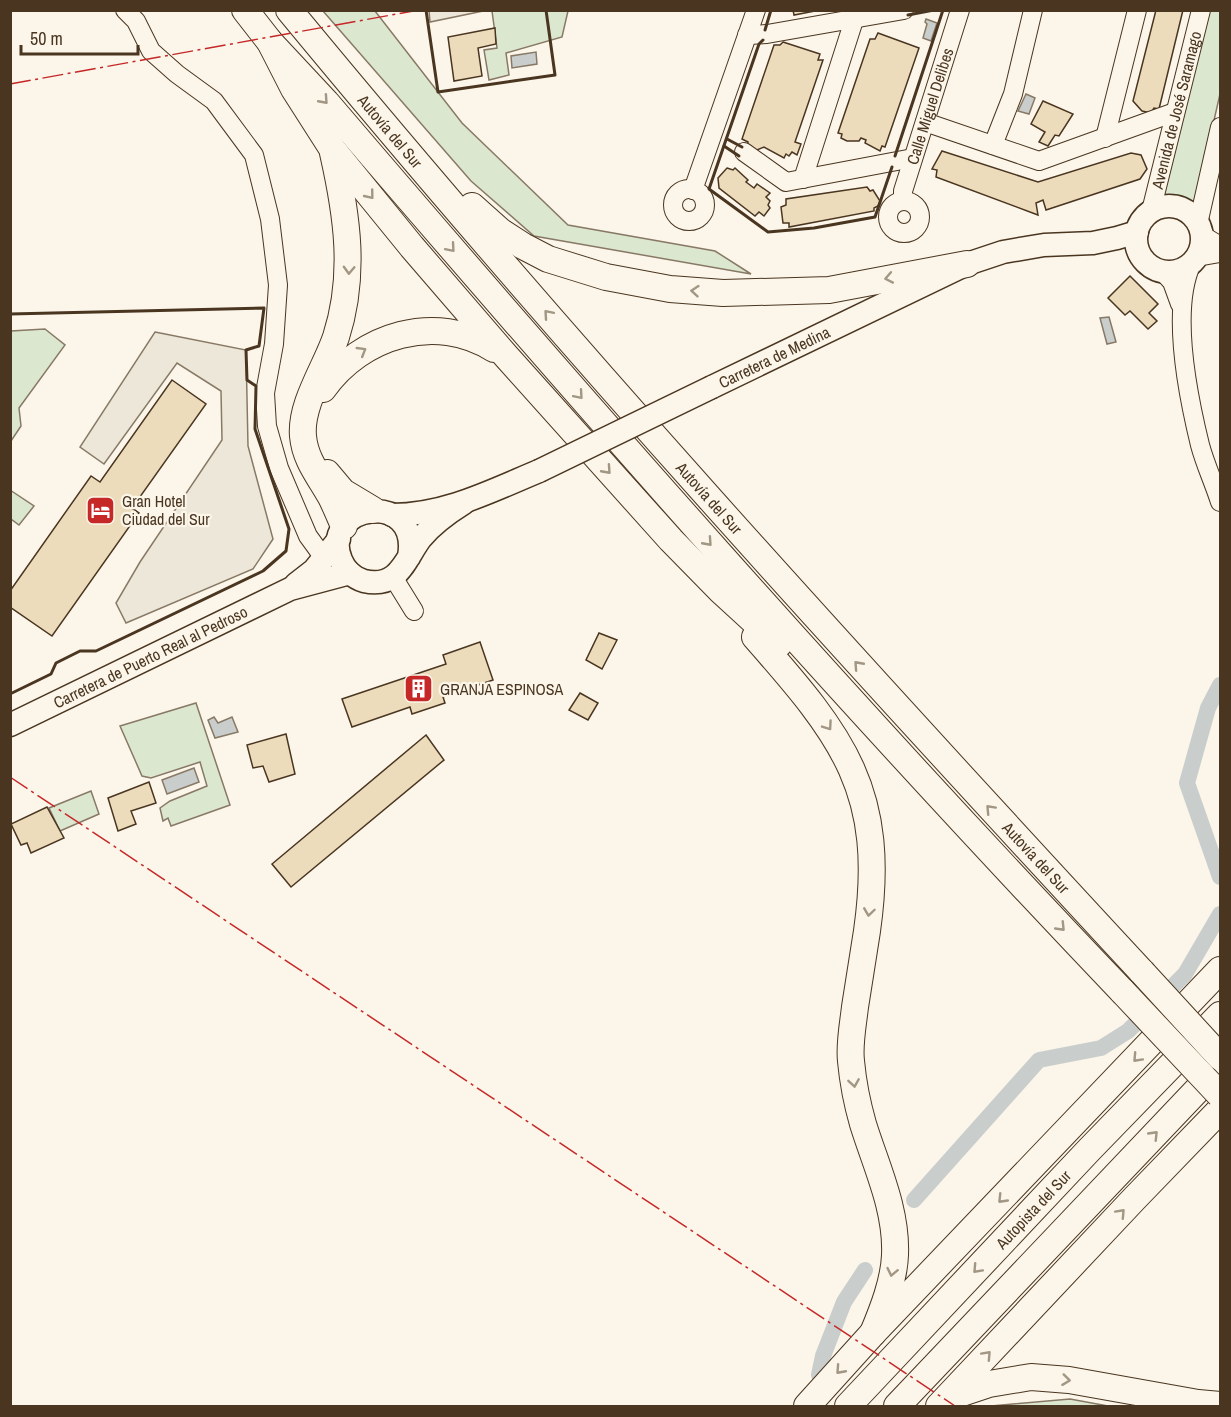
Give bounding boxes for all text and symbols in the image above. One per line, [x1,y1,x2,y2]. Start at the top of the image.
scale bar [21,18,138,56]
text: 50 m [30,26,63,51]
street label: Avenida de José Saramago [1146,29,1206,192]
street label: Calle Miguel Delibes [901,45,958,167]
street label: Autovía del Sur [352,89,428,173]
one-way arrow [317,93,328,104]
one-way arrow [362,188,373,199]
one-way arrow [444,241,455,252]
one-way arrow [342,265,355,274]
one-way arrow [884,271,894,284]
one-way arrow [690,285,699,298]
one-way arrow [544,310,555,321]
street label: Carretera de Medina [715,320,834,393]
one-way arrow [356,347,366,358]
one-way arrow [572,388,583,399]
street label: Autovía del Sur [670,456,748,539]
one-way arrow [600,463,611,473]
place label: Gran Hotel Ciudad del Sur [122,490,210,530]
hotel icon: Gran Hotel Ciudad del Sur [85,494,117,526]
one-way arrow [701,535,712,545]
street label: Carretera de Puerto Real al Pedroso [50,600,251,713]
one-way arrow [854,661,865,672]
building icon: GRANJA ESPINOSA [403,673,435,705]
place label: GRANJA ESPINOSA [440,678,563,700]
one-way arrow [821,720,832,731]
one-way arrow [986,805,997,815]
street label: Autovía del Sur [997,816,1075,898]
one-way arrow [864,907,876,916]
one-way arrow [1054,921,1065,931]
one-way arrow [1133,1051,1144,1062]
one-way arrow [847,1078,860,1088]
one-way arrow [1147,1131,1158,1142]
street label: Autopista del Sur [990,1165,1076,1254]
one-way arrow [999,1192,1010,1203]
one-way arrow [1114,1209,1125,1220]
one-way arrow [973,1262,984,1272]
one-way arrow [886,1267,899,1277]
one-way arrow [980,1351,991,1362]
one-way arrow [836,1363,847,1374]
one-way arrow [1061,1374,1070,1386]

